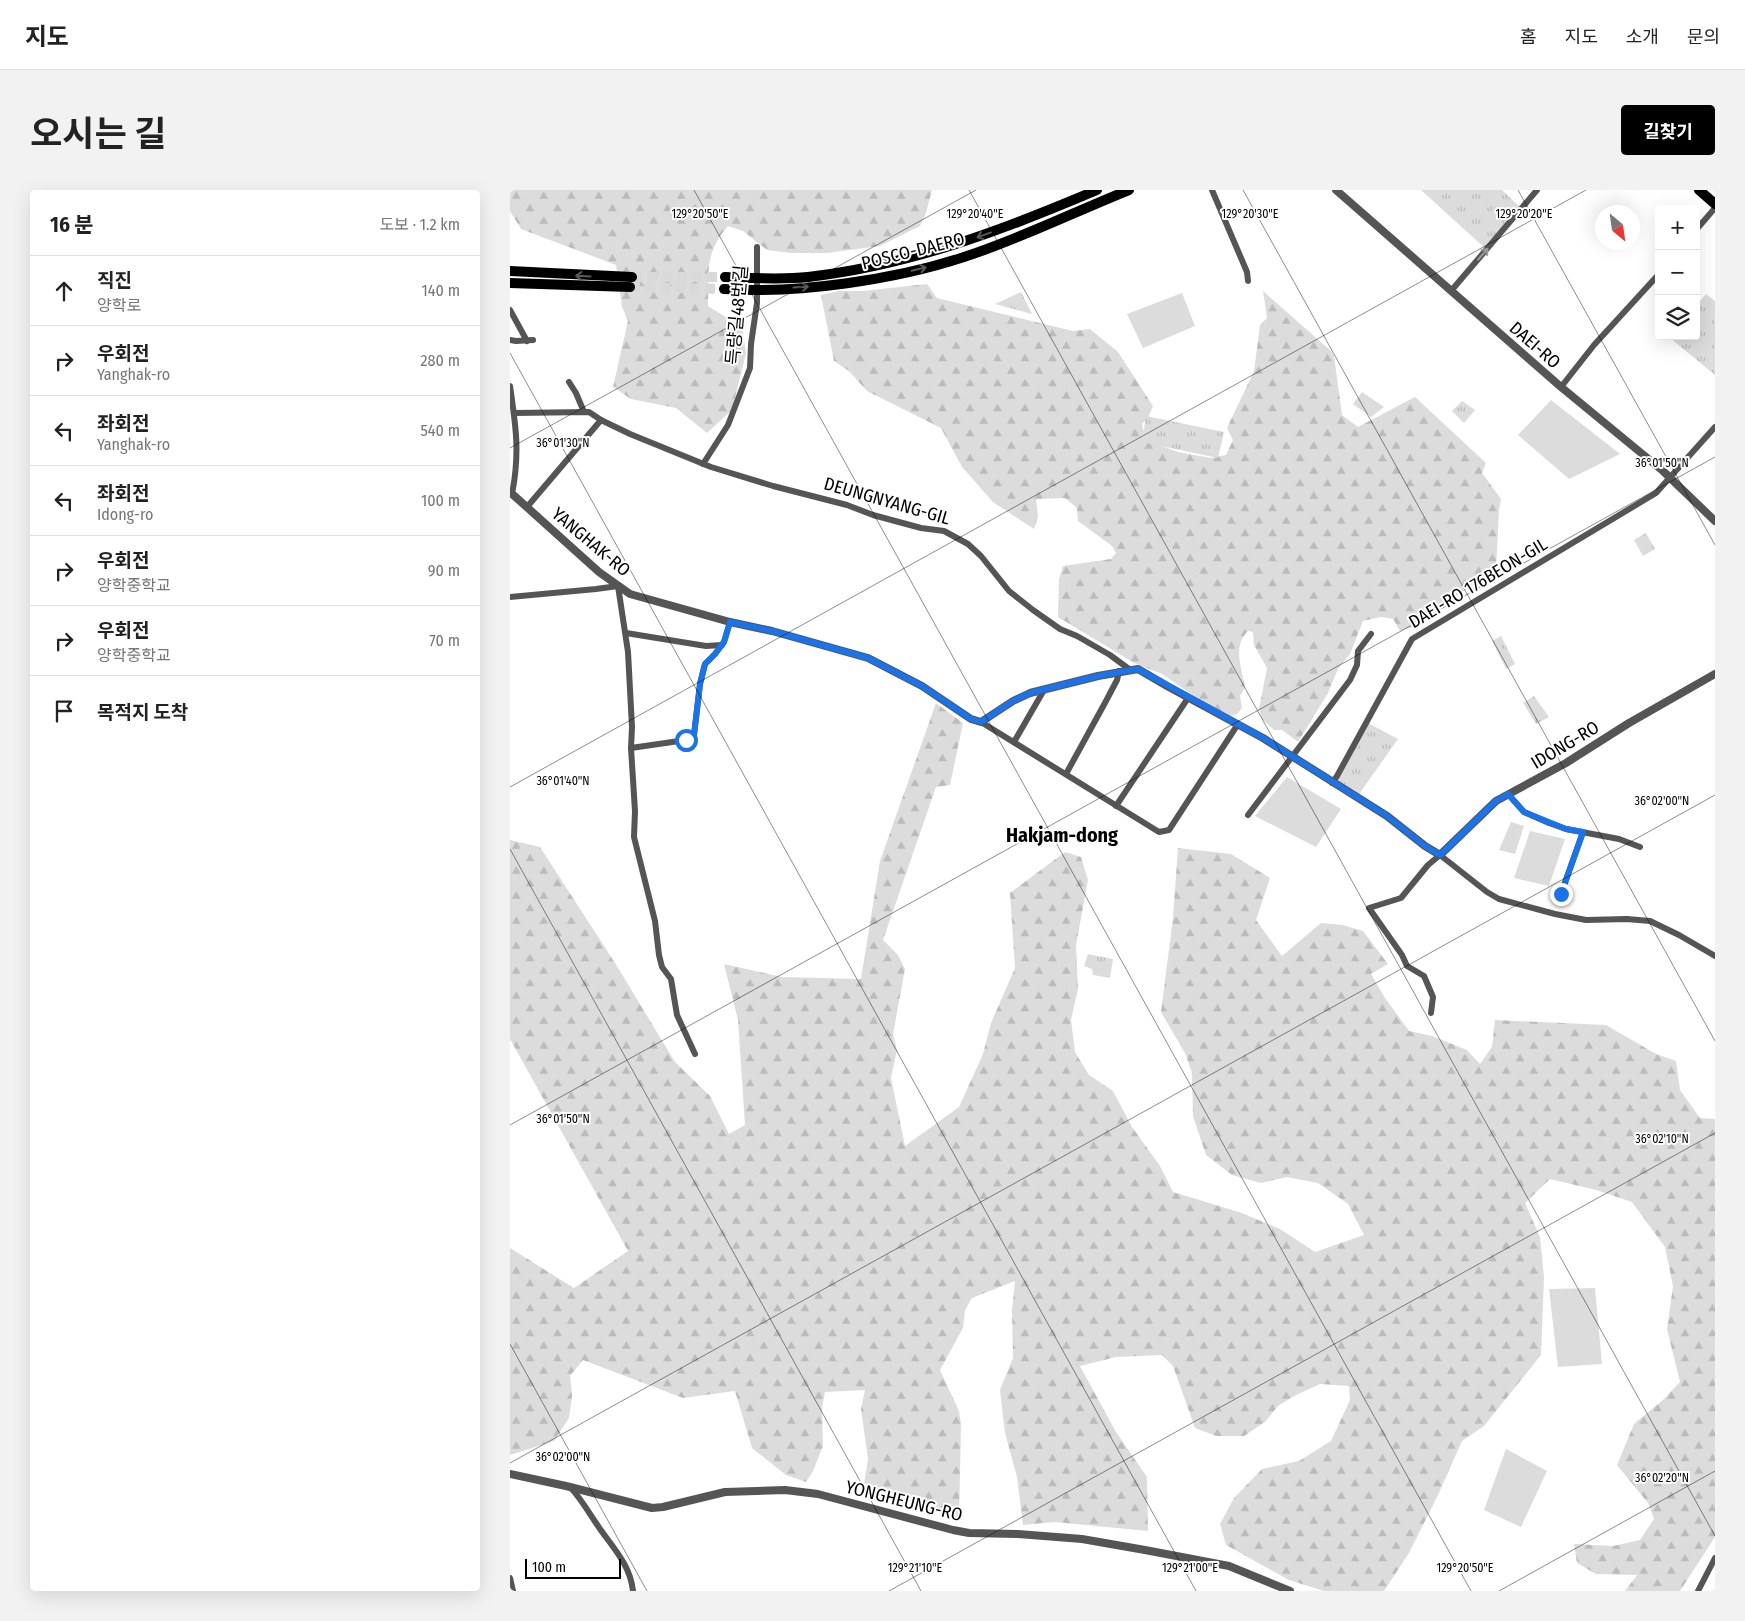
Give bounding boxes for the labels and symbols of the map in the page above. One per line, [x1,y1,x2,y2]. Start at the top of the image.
north arrow [1595,205,1640,250]
text: 129°20'50"E [671,207,729,221]
text: 129°20'40"E [947,207,1004,221]
text: 129°20'30"E [1222,207,1279,221]
text: 129°20'20"E [1496,207,1553,221]
street label: POSCO-DAERO [859,228,967,274]
one-way arrow [977,231,992,240]
one-way arrow [1477,247,1489,260]
street label: 득량길48번길 [722,264,752,366]
one-way arrow [911,264,927,273]
one-way arrow [575,271,591,280]
one-way arrow [792,283,808,292]
street label: DAEI-RO [1505,317,1565,373]
text: 36°01'30"N [536,436,590,450]
text: 36°01'50"N [1635,456,1689,470]
street label: DEUNGNYANG-GIL [821,472,953,530]
street label: YANGHAK-RO [547,503,635,581]
street label: DAEI-RO 176BEON-GIL [1405,533,1551,633]
street label: IDONG-RO [1527,716,1603,774]
route start [675,729,698,752]
text: 36°01'40"N [536,774,590,788]
text: 36°02'00"N [1635,794,1689,808]
district label: Hakjam-dong [1006,823,1118,847]
route end [1550,883,1573,906]
text: 36°01'50"N [536,1112,590,1126]
text: 36°02'10"N [1635,1132,1689,1146]
text: 36°02'00"N [536,1450,590,1464]
text: 36°02'20"N [1635,1471,1689,1485]
street label: YONGHEUNG-RO [843,1476,965,1526]
scale bar [525,1556,621,1579]
text: 129°21'10"E [888,1561,943,1575]
text: 129°21'00"E [1162,1561,1218,1575]
text: 129°20'50"E [1436,1561,1494,1575]

